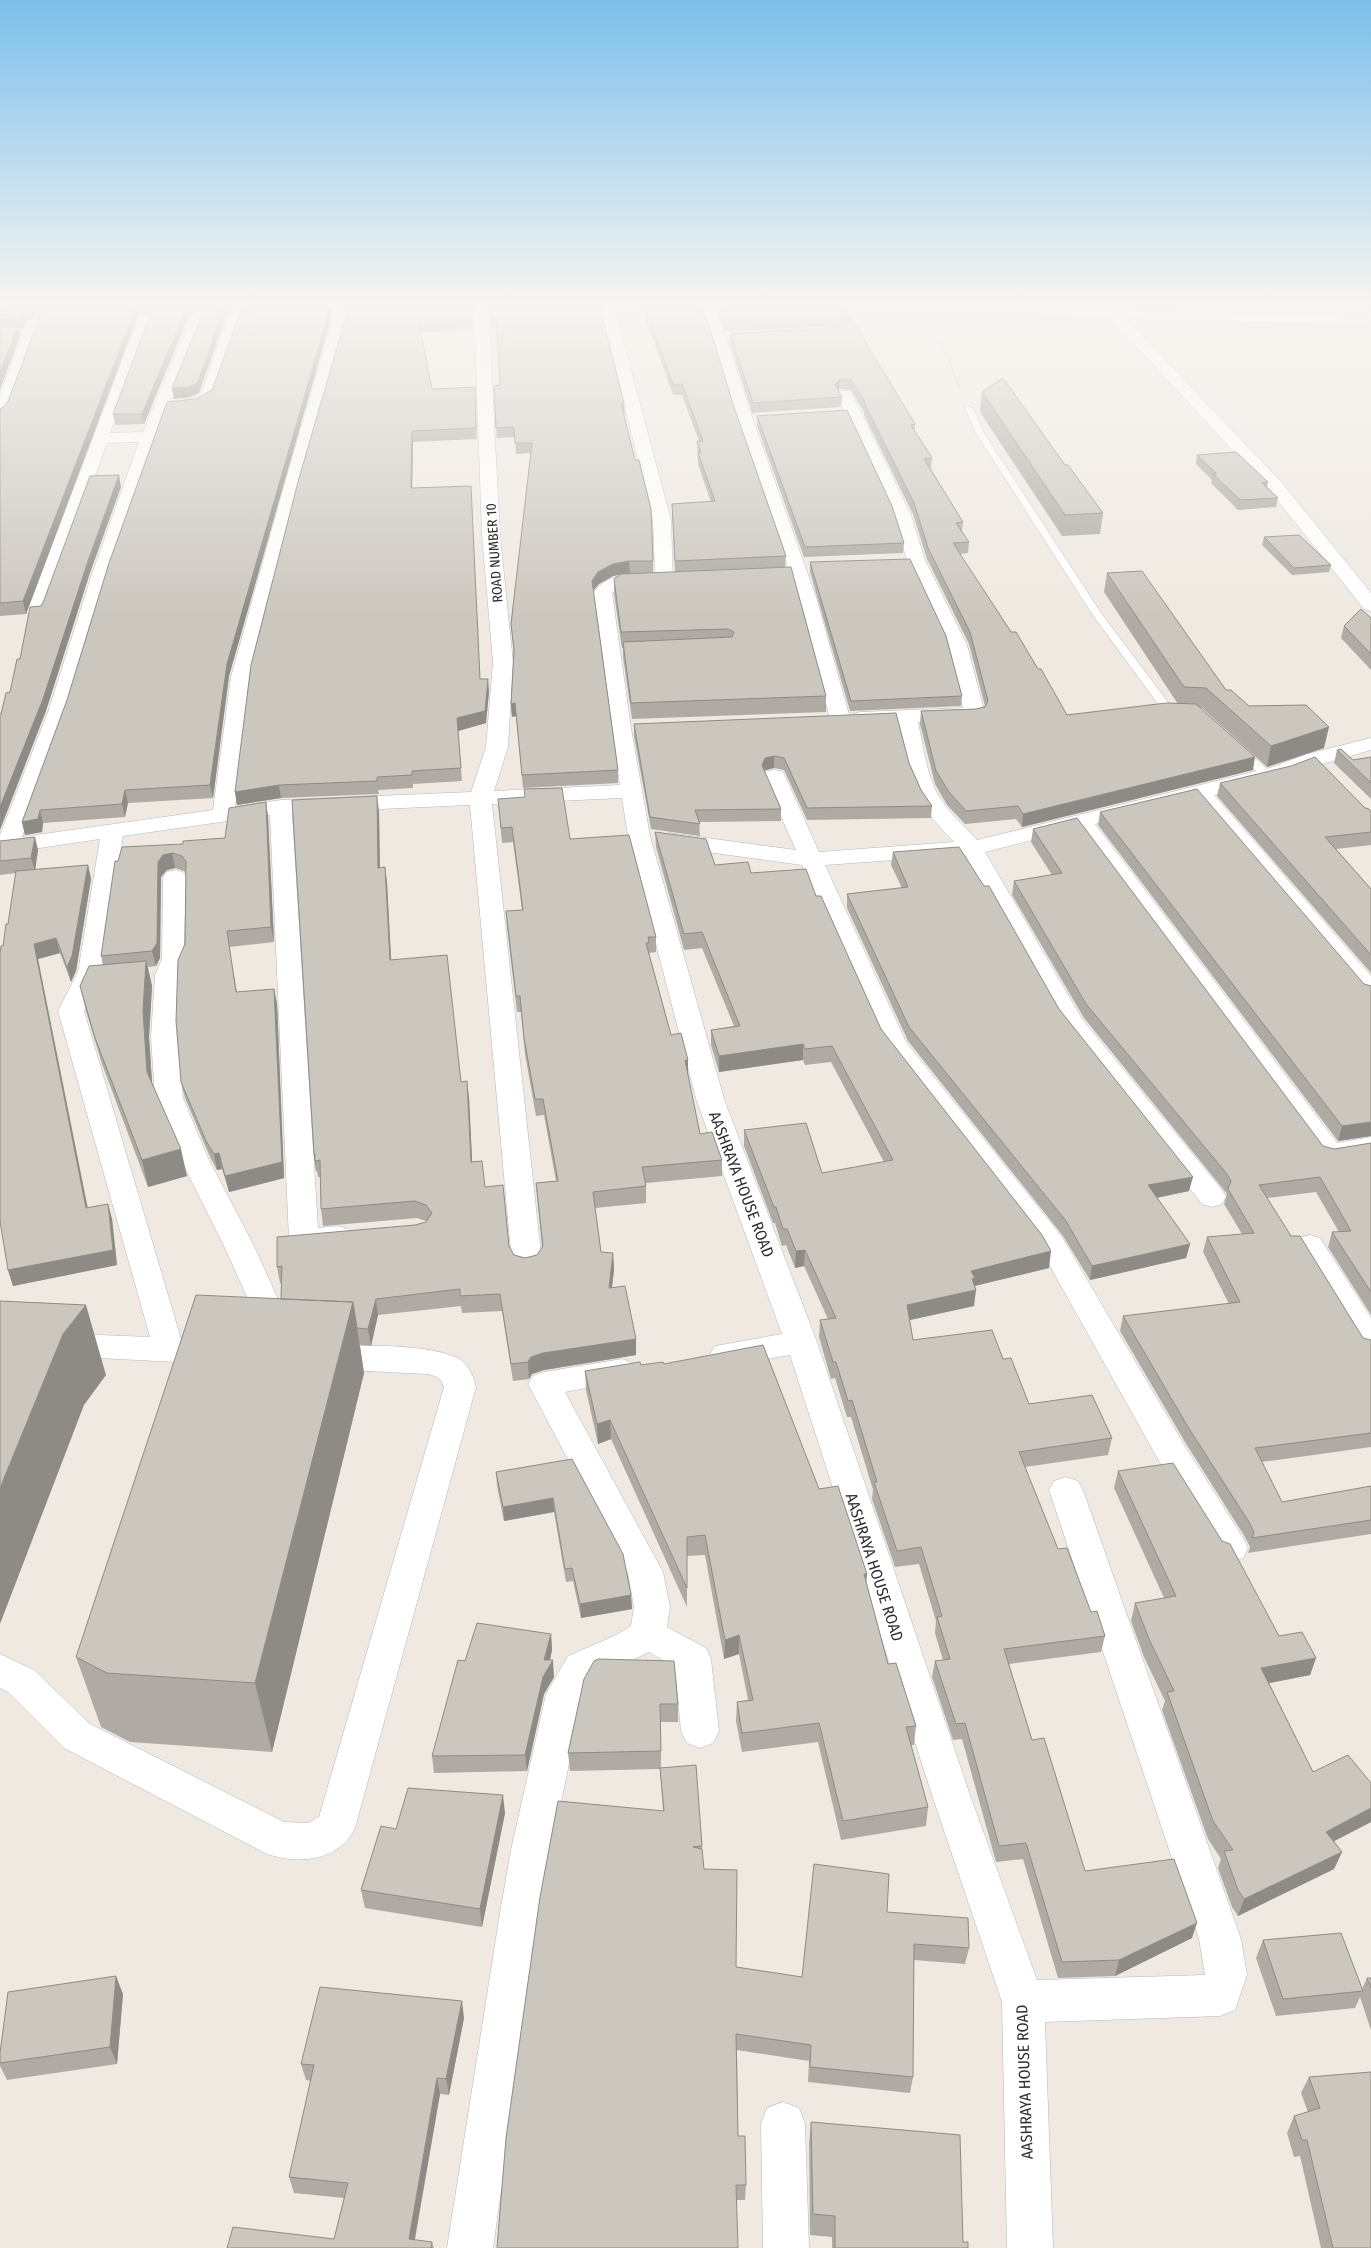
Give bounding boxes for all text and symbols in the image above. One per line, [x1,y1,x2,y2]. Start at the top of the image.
street label: ROAD NUMBER 10 [483,503,506,603]
street label: AASHRAYA HOUSE ROAD [705,1109,778,1260]
street label: AASHRAYA HOUSE ROAD [842,1491,907,1644]
street label: AASHRAYA HOUSE ROAD [1012,2004,1037,2160]

